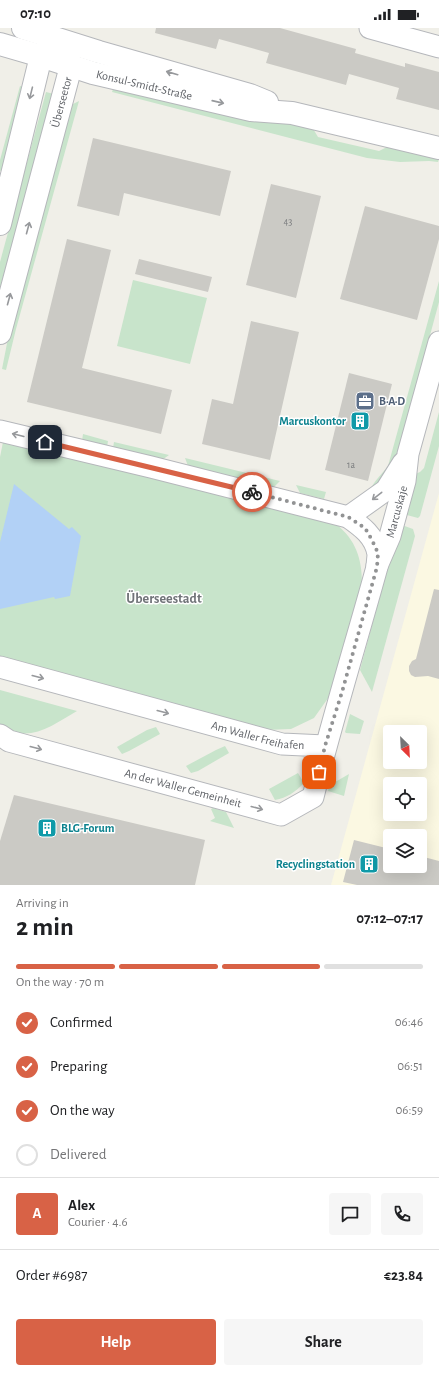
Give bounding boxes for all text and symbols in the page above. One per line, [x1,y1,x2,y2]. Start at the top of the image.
text: 07:10 [20,6,51,21]
street label: Konsul-Smidt-Straße [95,68,193,102]
one-way arrow [165,69,178,76]
street label: Überseetor [48,75,74,129]
one-way arrow [27,87,35,100]
one-way arrow [211,99,224,107]
house number: 43 [284,217,292,227]
one-way arrow [25,222,32,235]
one-way arrow [6,293,13,306]
office icon: B·A·D [354,390,376,412]
place label: B·A·D [379,395,405,407]
building icon: Marcuskontor [349,410,371,432]
place label: Marcuskontor [279,415,347,427]
pin [28,425,62,459]
one-way arrow [11,431,24,439]
icon: home [34,431,56,453]
house number: 1a [347,460,355,470]
courier [232,472,272,512]
icon: bike [241,481,263,503]
street label: Marcuskaje [384,484,409,539]
one-way arrow [372,492,383,501]
district label: Überseestadt [126,590,202,606]
one-way arrow [31,674,44,682]
one-way arrow [156,709,169,716]
street label: Am Waller Freihafen [210,719,305,751]
north arrow [383,725,427,769]
map controls [383,725,427,873]
one-way arrow [30,745,43,752]
pin [302,755,336,789]
icon: bag [308,761,330,783]
street label: An der Waller Gemeinheit [123,767,243,809]
button: locate [383,777,427,821]
one-way arrow [250,805,263,812]
building icon: BLG-Forum [36,817,58,839]
place label: BLG-Forum [61,822,115,834]
button: layers [383,829,427,873]
building icon: Recyclingstation [358,853,380,875]
place label: Recyclingstation [276,858,355,871]
text: Arriving in [16,897,69,910]
text: 07:12–07:17 [356,911,423,926]
text: 2 min [16,914,74,940]
text: On the way · 70 m [16,976,104,989]
icon: check [16,1012,38,1034]
text: Confirmed [50,1015,112,1030]
text: 06:46 [395,1016,423,1029]
icon: check [16,1056,38,1078]
text: Preparing [50,1059,107,1074]
text: 06:51 [397,1060,423,1073]
icon: check [16,1100,38,1122]
text: On the way [50,1103,115,1118]
text: 06:59 [396,1104,423,1117]
text: Delivered [50,1147,107,1162]
button: chat [329,1193,371,1235]
button: phone [381,1193,423,1235]
text: Alex [68,1198,95,1213]
text: A [32,1206,42,1221]
text: Courier · 4.6 [68,1216,128,1229]
text: Order #6987 [16,1268,88,1283]
text: €23.84 [384,1268,423,1283]
button: Help [16,1319,216,1365]
button: Share [224,1319,423,1365]

